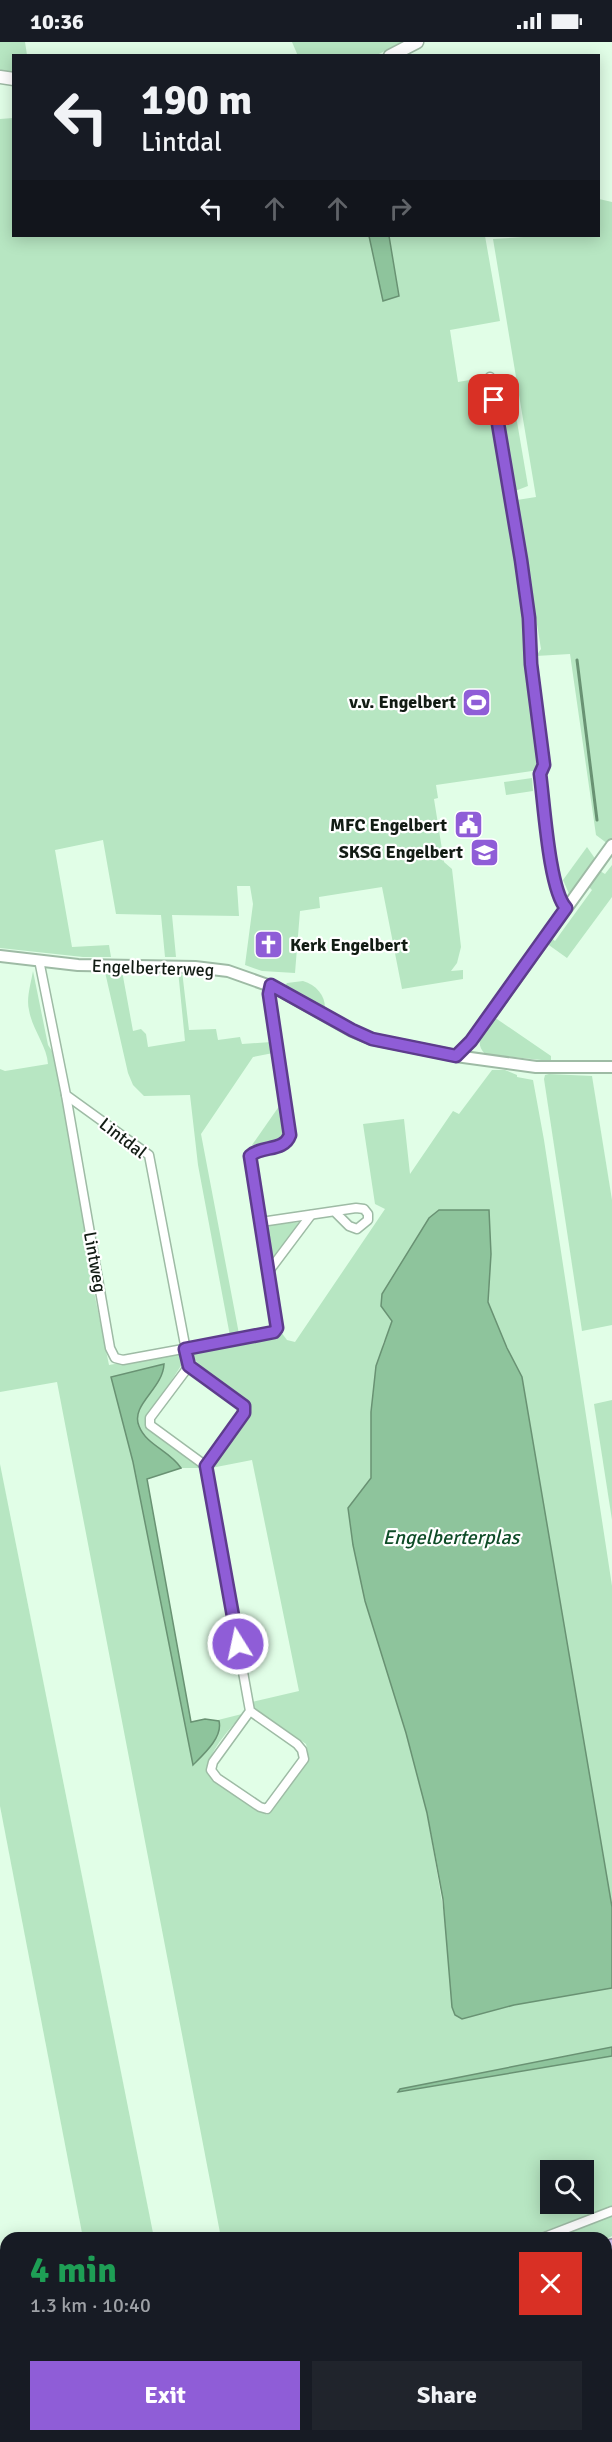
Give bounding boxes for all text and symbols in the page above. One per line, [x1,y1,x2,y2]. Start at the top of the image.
text: 10:36 [30,8,84,35]
text: 190 m [141,75,252,126]
icon: left [42,78,120,156]
text: Lintdal [141,126,222,159]
icon: left [195,192,228,225]
icon: ahead [258,192,291,225]
icon: ahead [321,192,354,225]
icon: right [384,192,417,225]
pin [468,374,519,425]
icon: arrive [477,383,510,416]
sports icon: v.v. Engelbert [461,686,493,718]
place label: v.v. Engelbert [348,691,456,713]
public building icon: MFC Engelbert [452,809,484,841]
place label: MFC Engelbert [330,814,447,836]
school or university icon: SKSG Engelbert [468,836,500,868]
place label: SKSG Engelbert [339,841,463,863]
church icon: Kerk Engelbert [253,929,285,961]
place label: Kerk Engelbert [290,934,408,956]
street label: Engelberterweg [91,955,215,981]
street label: Lintdal [95,1113,151,1163]
street label: Lintweg [79,1230,111,1294]
water label: Engelberterplas [383,1525,522,1550]
position arrow [206,1612,270,1676]
map controls [540,2160,594,2214]
button: search [540,2160,594,2214]
text: 4 min [30,2248,117,2293]
button: close [519,2252,582,2315]
text: 1.3 km · 10:40 [30,2293,151,2318]
button: Exit [30,2361,300,2430]
button: Share [312,2361,582,2430]

